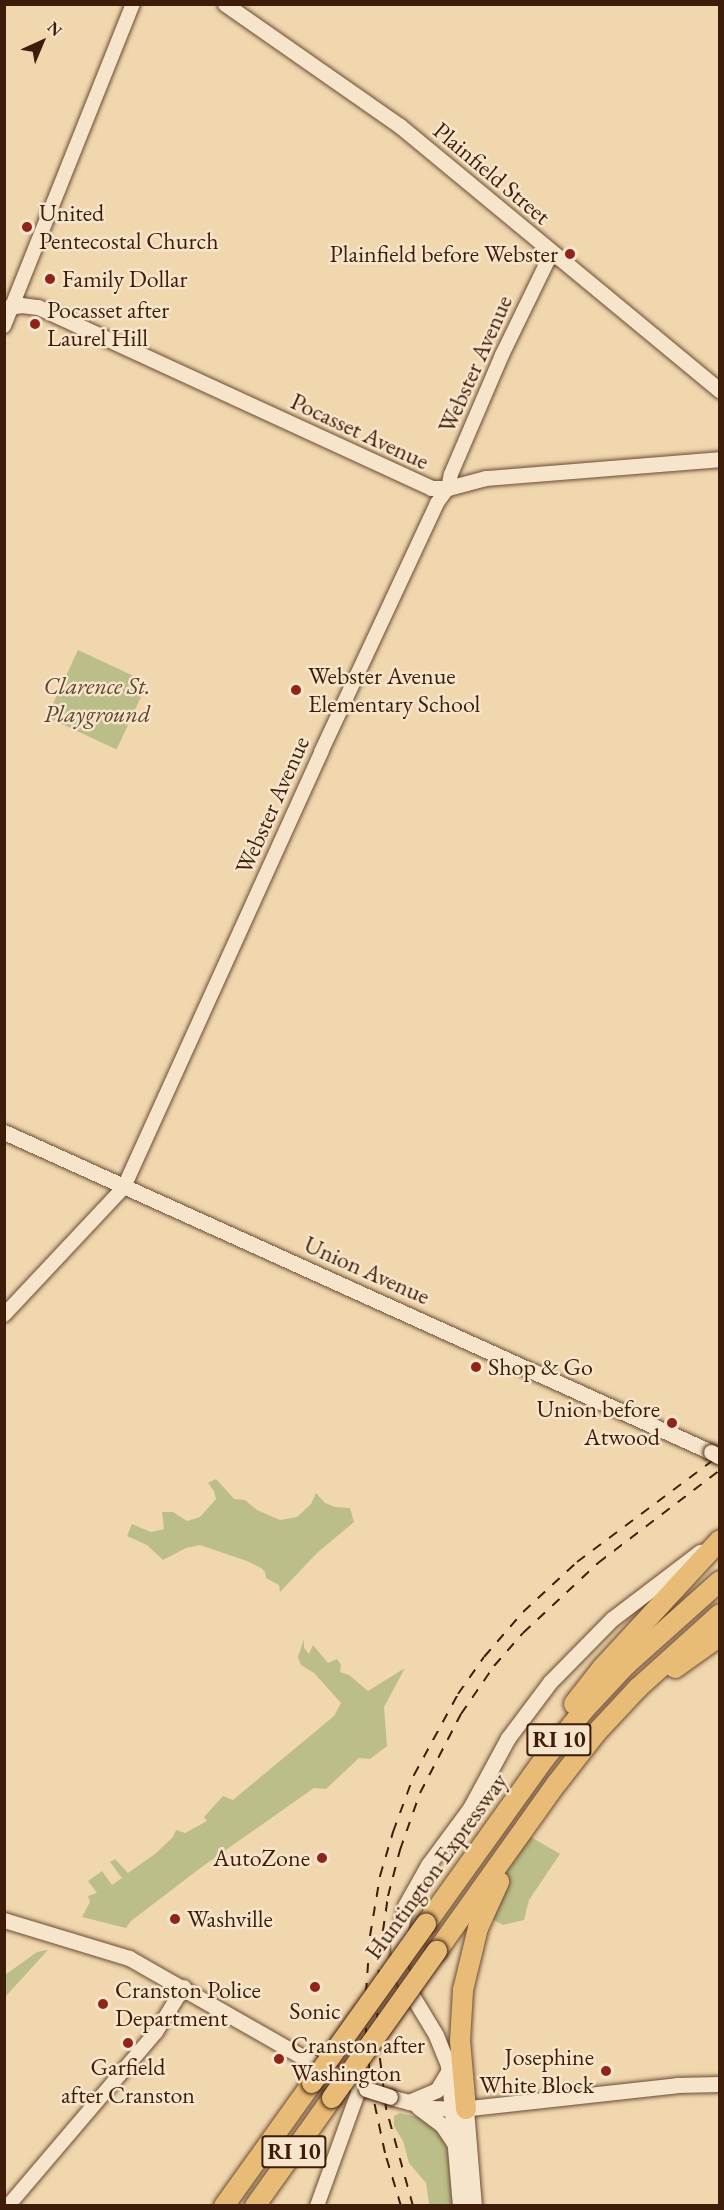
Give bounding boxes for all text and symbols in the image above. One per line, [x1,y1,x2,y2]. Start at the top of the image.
north arrow [12,12,72,72]
text: N [43,17,67,41]
street label: Plainfield Street [427,116,557,230]
place label: United Pentecostal Church [39,199,219,255]
marker: United Pentecostal Church [20,220,34,234]
place label: Plainfield before Webster [330,240,558,268]
marker: Plainfield before Webster [563,247,577,261]
place label: Family Dollar [62,265,187,293]
marker: Family Dollar [43,272,57,286]
street label: Webster Avenue [432,291,518,437]
place label: Pocasset after Laurel Hill [47,296,169,352]
marker: Pocasset after Laurel Hill [28,317,42,331]
street label: Pocasset Avenue [286,386,434,476]
place label: Webster Avenue Elementary School [308,662,480,718]
park label: Clarence St. Playground [44,672,150,728]
marker: Webster Avenue Elementary School [289,683,303,697]
street label: Webster Avenue [229,732,315,878]
street label: Union Avenue [300,1229,434,1311]
place label: Shop & Go [488,1353,593,1381]
marker: Shop & Go [469,1360,483,1374]
place label: Union before Atwood [536,1395,660,1451]
marker: Union before Atwood [665,1416,679,1430]
road number: RI 10 [526,1721,592,1759]
street label: Huntington Expressway [359,1767,513,1965]
place label: AutoZone [213,1844,310,1872]
marker: AutoZone [315,1851,329,1865]
place label: Washville [187,1905,273,1933]
marker: Washville [168,1912,182,1926]
place label: Cranston Police Department [115,1976,261,2032]
marker: Sonic [308,1980,322,1994]
marker: Cranston Police Department [96,1997,110,2011]
place label: Sonic [289,1997,341,2025]
place label: Cranston after Washington [291,2031,425,2087]
marker: Garfield after Cranston [121,2036,135,2050]
place label: Josephine White Block [479,2043,594,2099]
marker: Cranston after Washington [272,2052,286,2066]
place label: Garfield after Cranston [61,2053,195,2109]
marker: Josephine White Block [599,2064,613,2078]
road number: RI 10 [261,2133,327,2171]

